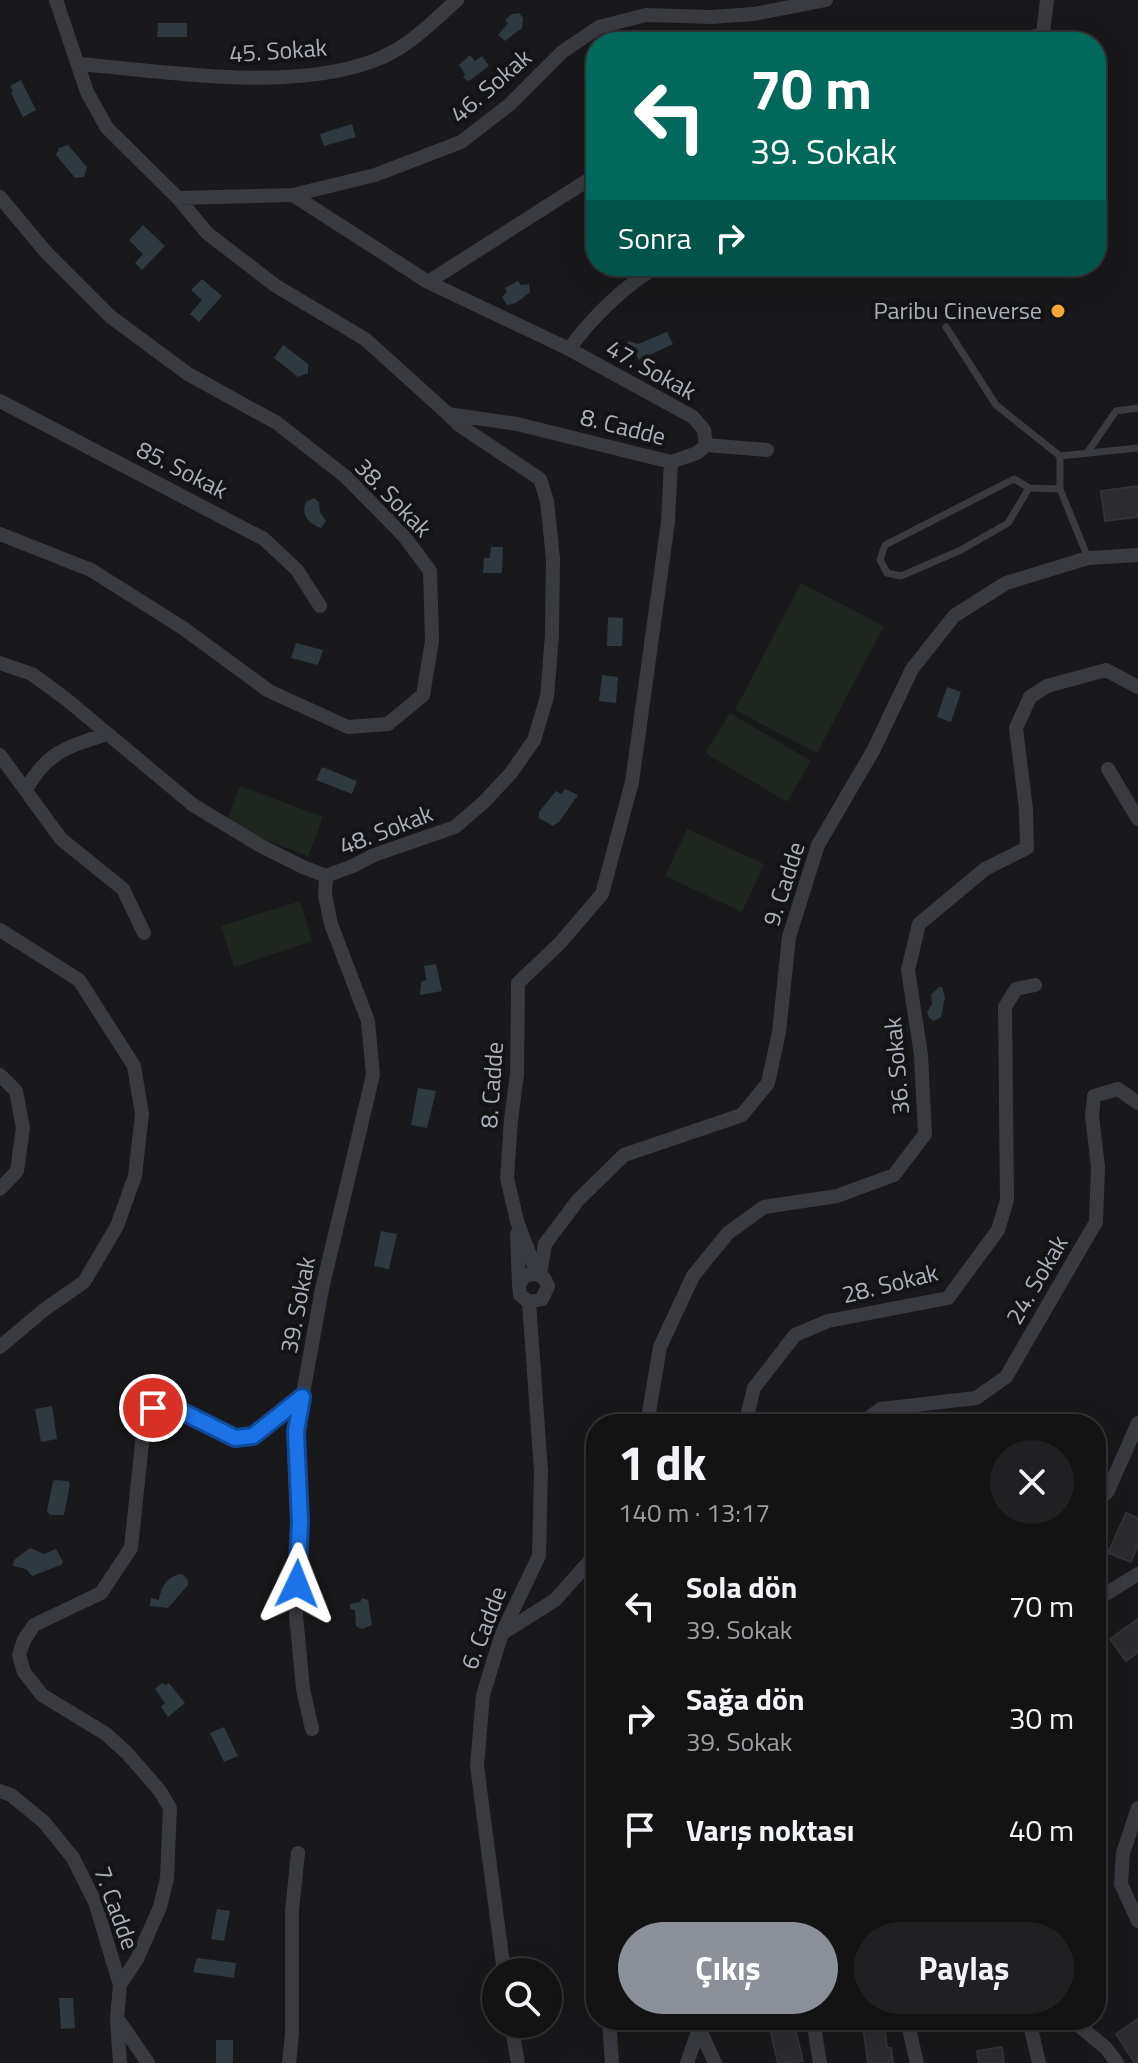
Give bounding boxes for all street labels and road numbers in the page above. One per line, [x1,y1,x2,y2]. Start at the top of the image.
street label: 45. Sokak [228,29,329,71]
street label: 46. Sokak [442,39,540,131]
street label: 47. Sokak [600,330,703,409]
street label: 8. Cadde [577,398,670,454]
street label: 85. Sokak [131,431,235,508]
street label: 38. Sokak [347,450,441,545]
street label: 48. Sokak [333,795,438,863]
street label: 9. Cadde [753,837,814,930]
street label: 36. Sokak [874,1015,918,1116]
street label: 8. Cadde [470,1041,512,1129]
street label: 24. Sokak [996,1228,1076,1331]
street label: 39. Sokak [270,1253,324,1356]
street label: 28. Sokak [838,1254,942,1312]
street label: 6. Cadde [451,1581,515,1674]
street label: 7. Cadde [85,1861,149,1954]

